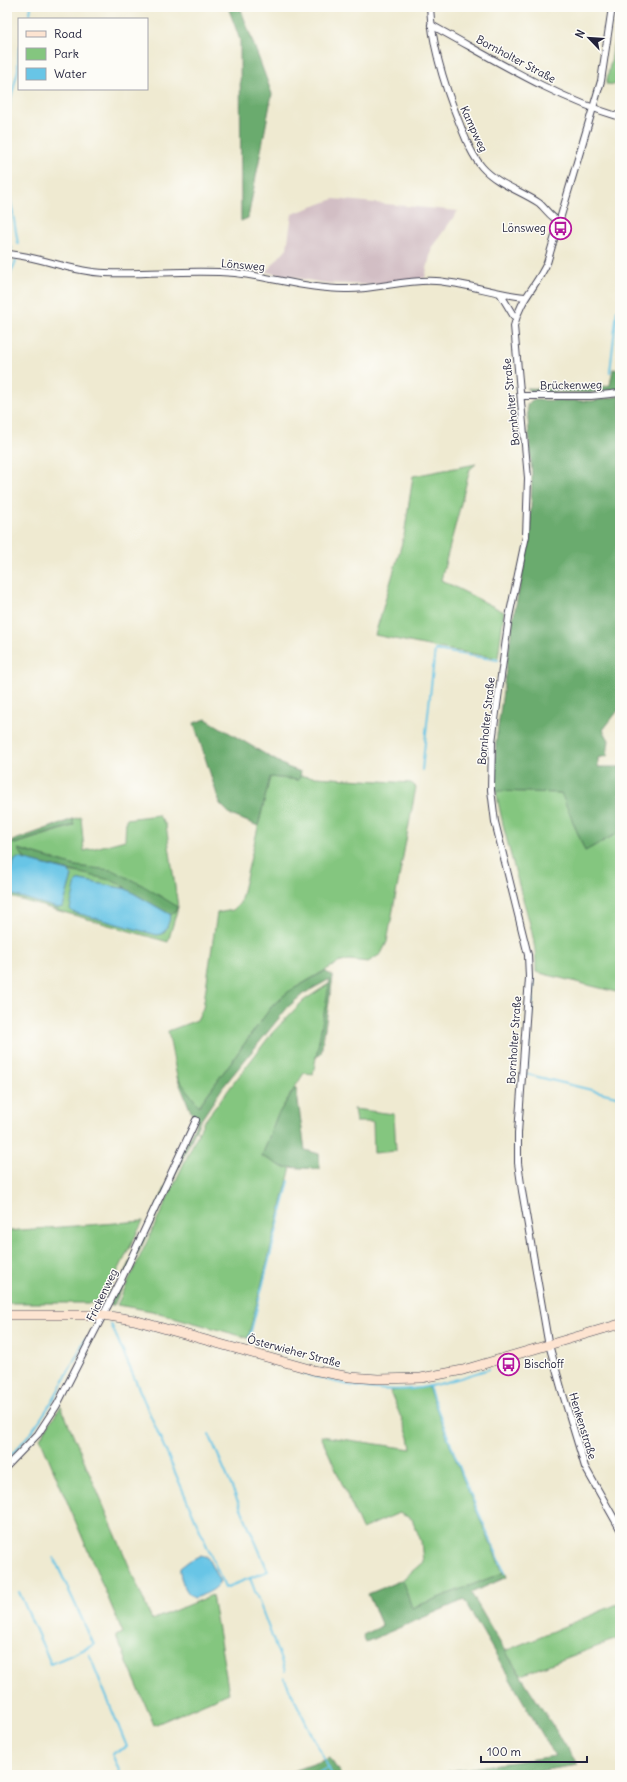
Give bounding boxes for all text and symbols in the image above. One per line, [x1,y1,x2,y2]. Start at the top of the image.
legend [18,18,148,90]
north arrow [569,18,609,58]
text: Road [54,26,82,41]
text: N [572,27,588,40]
street label: Bornholter Straße [474,32,558,86]
text: Park [54,46,79,61]
text: Water [54,66,87,81]
street label: Kampweg [457,104,491,154]
bus stop icon: Lönsweg [548,215,574,241]
place label: Lönsweg [502,221,546,235]
street label: Lönsweg [220,256,266,274]
street label: Bornholter Straße [499,357,523,447]
street label: Brückenweg [540,377,602,393]
street label: Bornholter Straße [474,676,498,766]
street label: Bornholter Straße [504,996,524,1084]
street label: Frickenweg [83,1266,121,1324]
street label: Österwieher Straße [246,1331,343,1370]
bus stop icon: Bischoff [496,1351,522,1377]
place label: Bischoff [524,1357,564,1371]
street label: Henkenstraße [566,1391,600,1461]
scale bar [481,1738,587,1764]
text: 100 m [487,1744,521,1759]

